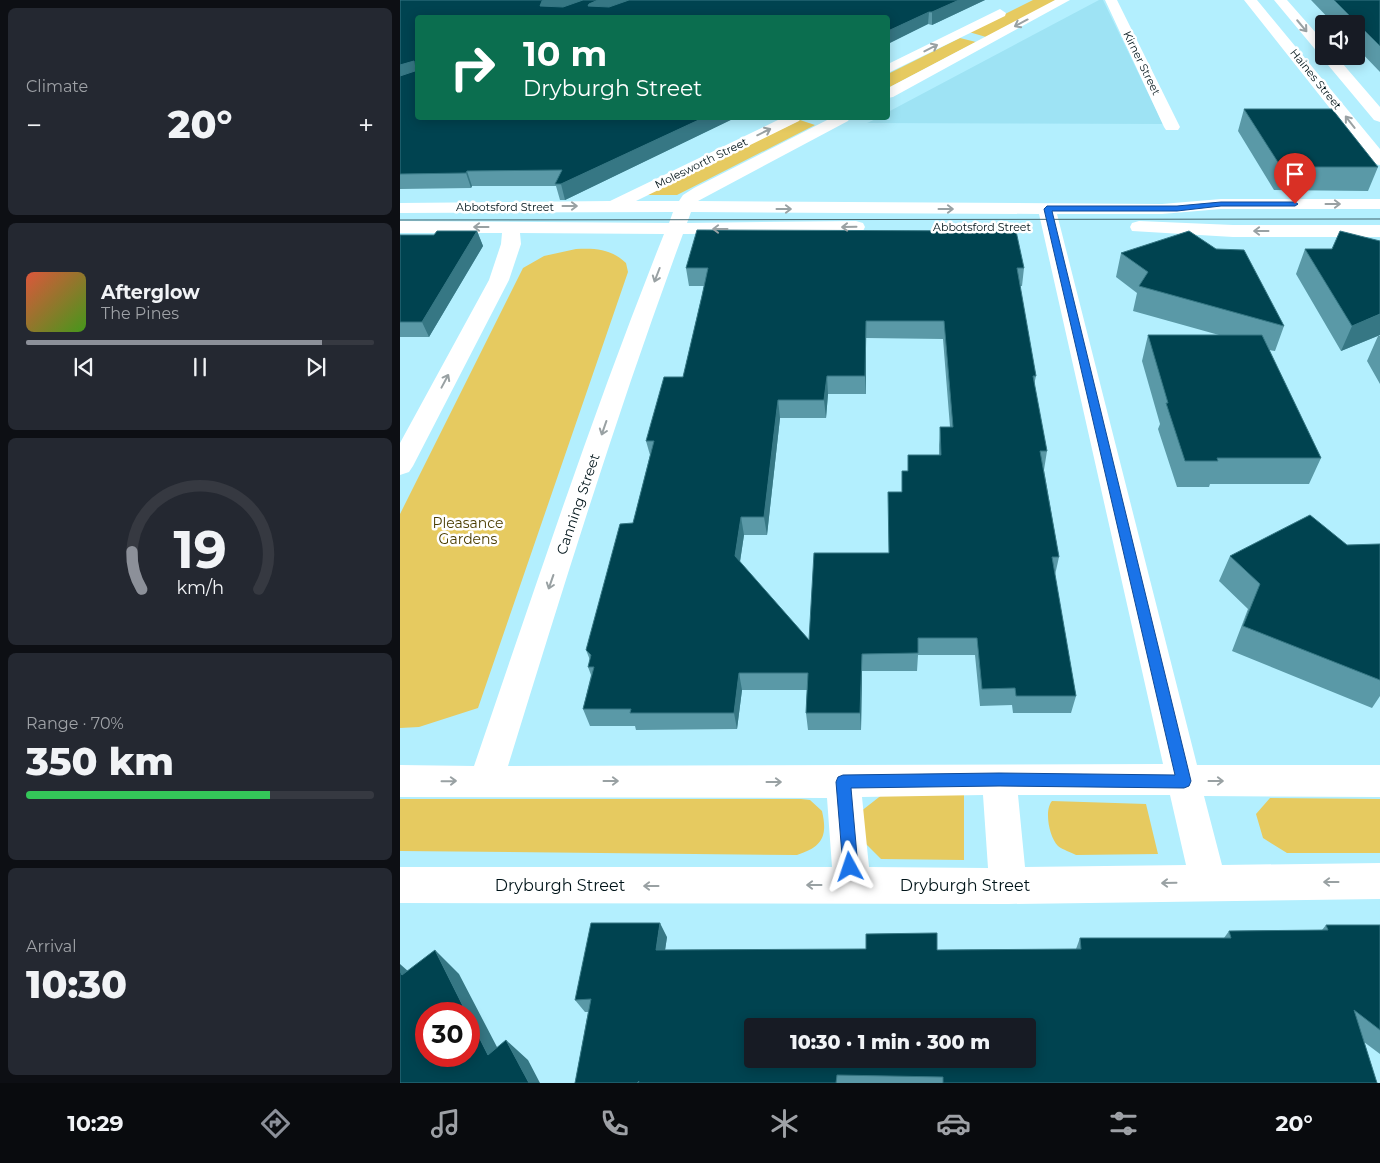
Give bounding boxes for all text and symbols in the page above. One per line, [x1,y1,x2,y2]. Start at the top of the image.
map controls [1315,15,1365,65]
button: sound [1315,15,1365,65]
one-way arrow [1014,19,1029,28]
one-way arrow [1296,19,1308,32]
street label: Kirner Street [1120,29,1164,98]
text: 10 m [523,32,607,75]
icon: right [440,35,505,100]
one-way arrow [923,43,938,52]
street label: Haines Street [1287,46,1345,113]
text: Dryburgh Street [523,75,702,102]
text: Climate [26,77,88,96]
text: 20° [168,101,232,148]
text: − [26,108,42,142]
text: + [358,108,374,142]
one-way arrow [1344,115,1355,128]
one-way arrow [756,127,771,137]
street label: Molesworth Street [652,134,750,191]
pin [1274,153,1316,204]
icon: arrive [1281,160,1309,188]
one-way arrow [1325,199,1341,209]
street label: Abbotsford Street [456,200,554,214]
one-way arrow [562,201,578,211]
one-way arrow [775,204,791,214]
one-way arrow [938,204,954,214]
street label: Abbotsford Street [933,220,1031,234]
one-way arrow [473,222,490,232]
one-way arrow [842,222,858,232]
one-way arrow [713,224,729,234]
one-way arrow [1254,226,1270,236]
one-way arrow [652,266,661,282]
text: Afterglow [101,281,200,304]
text: The Pines [101,304,179,323]
icon: previous [70,353,98,381]
icon: pause [186,353,214,381]
icon: next [302,353,330,381]
one-way arrow [440,374,450,389]
one-way arrow [598,420,608,436]
street label: Canning Street [552,451,604,557]
park label: Pleasance Gardens [432,514,504,548]
text: 19 [173,518,227,581]
one-way arrow [546,574,555,589]
text: km/h [176,577,224,598]
text: Range · 70% [26,714,124,733]
text: 350 km [26,738,174,785]
one-way arrow [440,776,456,786]
one-way arrow [602,776,619,786]
one-way arrow [1208,776,1224,786]
one-way arrow [765,777,781,787]
position arrow [823,840,875,892]
street label: Dryburgh Street [495,876,626,895]
street label: Dryburgh Street [900,876,1031,895]
one-way arrow [1324,877,1340,887]
one-way arrow [1161,878,1178,888]
one-way arrow [806,880,822,890]
one-way arrow [644,881,660,891]
text: Arrival [26,937,76,956]
text: 10:30 [26,961,127,1008]
speed limit sign: 30 [415,1002,480,1067]
text: 10:30 · 1 min · 300 m [790,1031,990,1054]
icon: directions [258,1106,293,1141]
icon: music [428,1106,463,1141]
icon: phone [597,1106,632,1141]
icon: climate [767,1106,802,1141]
icon: car [936,1106,971,1141]
icon: filters [1106,1106,1141,1141]
text: 10:29 [67,1110,124,1137]
text: 20° [1276,1110,1313,1137]

